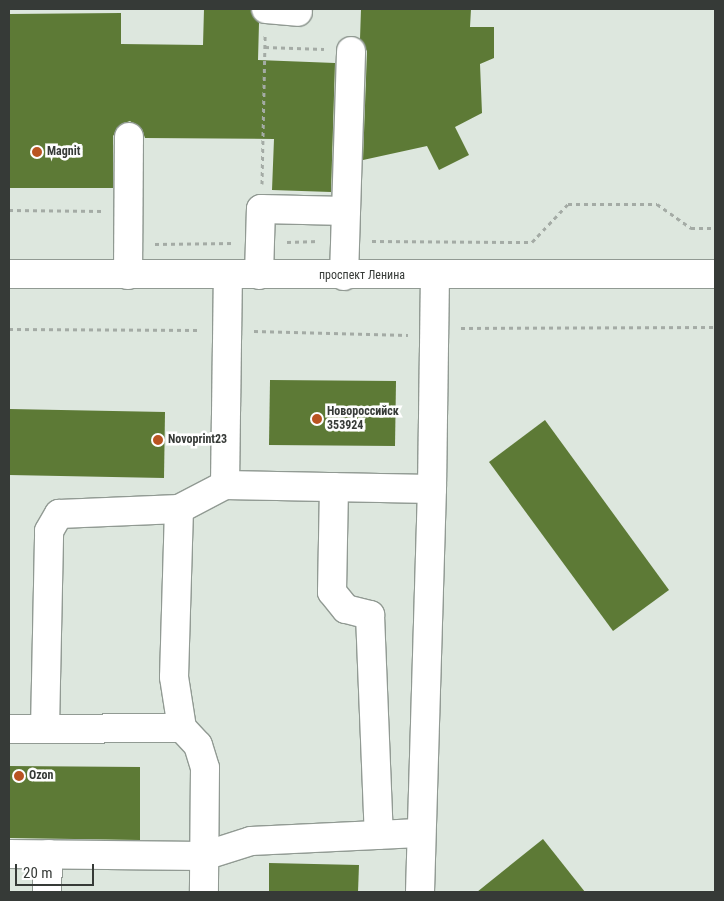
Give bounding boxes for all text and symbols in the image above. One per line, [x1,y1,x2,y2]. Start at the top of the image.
place label: Magnit [47,145,80,159]
marker: Magnit [31,146,43,158]
street label: проспект Ленина [319,269,405,283]
place label: Новороссийск 353924 [327,405,399,433]
marker: Новороссийск 353924 [311,413,323,425]
place label: Novoprint23 [168,433,227,447]
marker: Novoprint23 [152,434,164,446]
place label: Ozon [29,769,53,783]
marker: Ozon [13,770,25,782]
scale bar [18,854,96,886]
text: 20 m [23,864,53,882]

